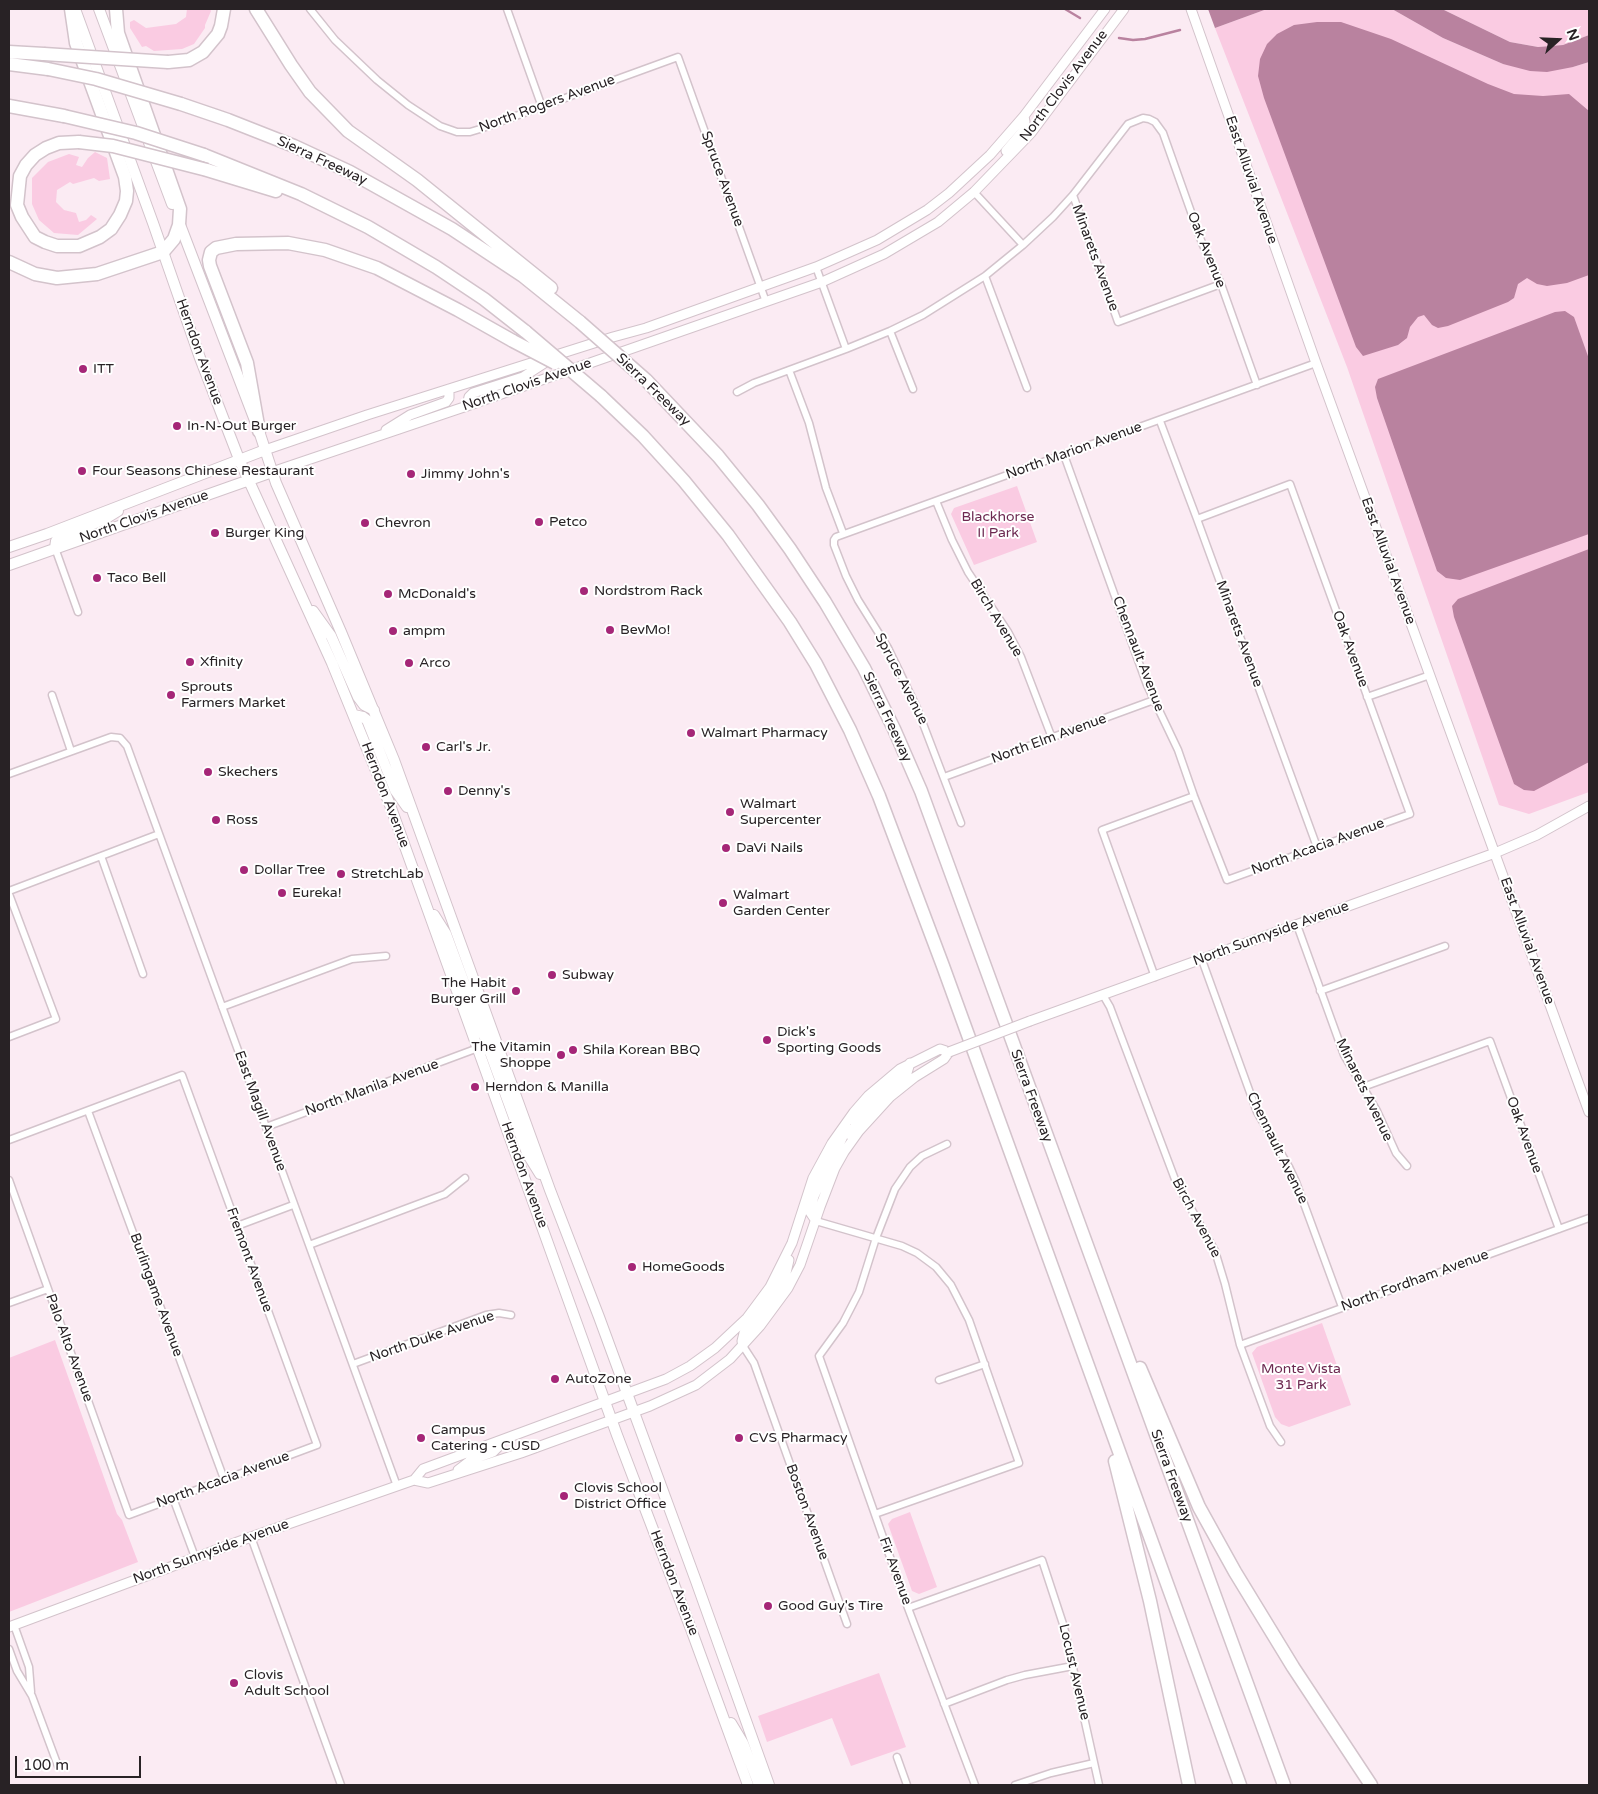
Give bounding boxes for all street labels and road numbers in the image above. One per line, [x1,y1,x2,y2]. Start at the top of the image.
street label: North Clovis Avenue [1017,27,1111,145]
street label: North Rogers Avenue [477,72,617,136]
street label: East Alluvial Avenue [1221,114,1281,246]
street label: Spruce Avenue [697,129,747,229]
street label: Sierra Freeway [274,133,370,189]
street label: Minarets Avenue [1068,202,1122,314]
street label: Oak Avenue [1183,210,1229,290]
street label: Herndon Avenue [172,297,226,407]
street label: Sierra Freeway [612,350,694,430]
street label: North Clovis Avenue [460,355,594,415]
street label: North Marion Avenue [1004,419,1144,483]
street label: North Clovis Avenue [77,487,211,547]
street label: East Alluvial Avenue [1357,495,1419,627]
street label: Birch Avenue [966,576,1026,660]
street label: Minarets Avenue [1212,578,1266,690]
street label: Chennault Avenue [1108,594,1168,714]
street label: Oak Avenue [1328,608,1372,690]
street label: Spruce Avenue [871,630,931,728]
street label: Sierra Freeway [859,669,915,765]
street label: North Elm Avenue [989,710,1109,768]
street label: Herndon Avenue [357,740,413,850]
street label: North Acacia Avenue [1249,815,1387,879]
street label: East Alluvial Avenue [1496,875,1558,1007]
street label: North Sunnyside Avenue [1191,898,1351,970]
street label: Minarets Avenue [1332,1036,1396,1144]
street label: Sierra Freeway [1006,1047,1056,1145]
street label: East Magill Avenue [230,1049,290,1173]
street label: North Manila Avenue [303,1056,441,1120]
street label: Chennault Avenue [1243,1089,1311,1207]
street label: Oak Avenue [1502,1094,1546,1176]
street label: Herndon Avenue [497,1120,551,1230]
street label: Birch Avenue [1168,1175,1224,1261]
street label: Fremont Avenue [222,1205,276,1315]
street label: Burlingame Avenue [126,1231,186,1359]
street label: North Fordham Avenue [1339,1246,1491,1316]
street label: Palo Alto Avenue [42,1292,96,1404]
street label: North Duke Avenue [368,1308,496,1366]
street label: Sierra Freeway [1146,1427,1196,1525]
street label: North Acacia Avenue [154,1448,292,1512]
street label: Boston Avenue [782,1462,832,1562]
street label: North Sunnyside Avenue [131,1516,291,1588]
street label: Herndon Avenue [646,1528,702,1638]
street label: Fir Avenue [875,1535,915,1607]
street label: Locust Avenue [1055,1622,1093,1722]

